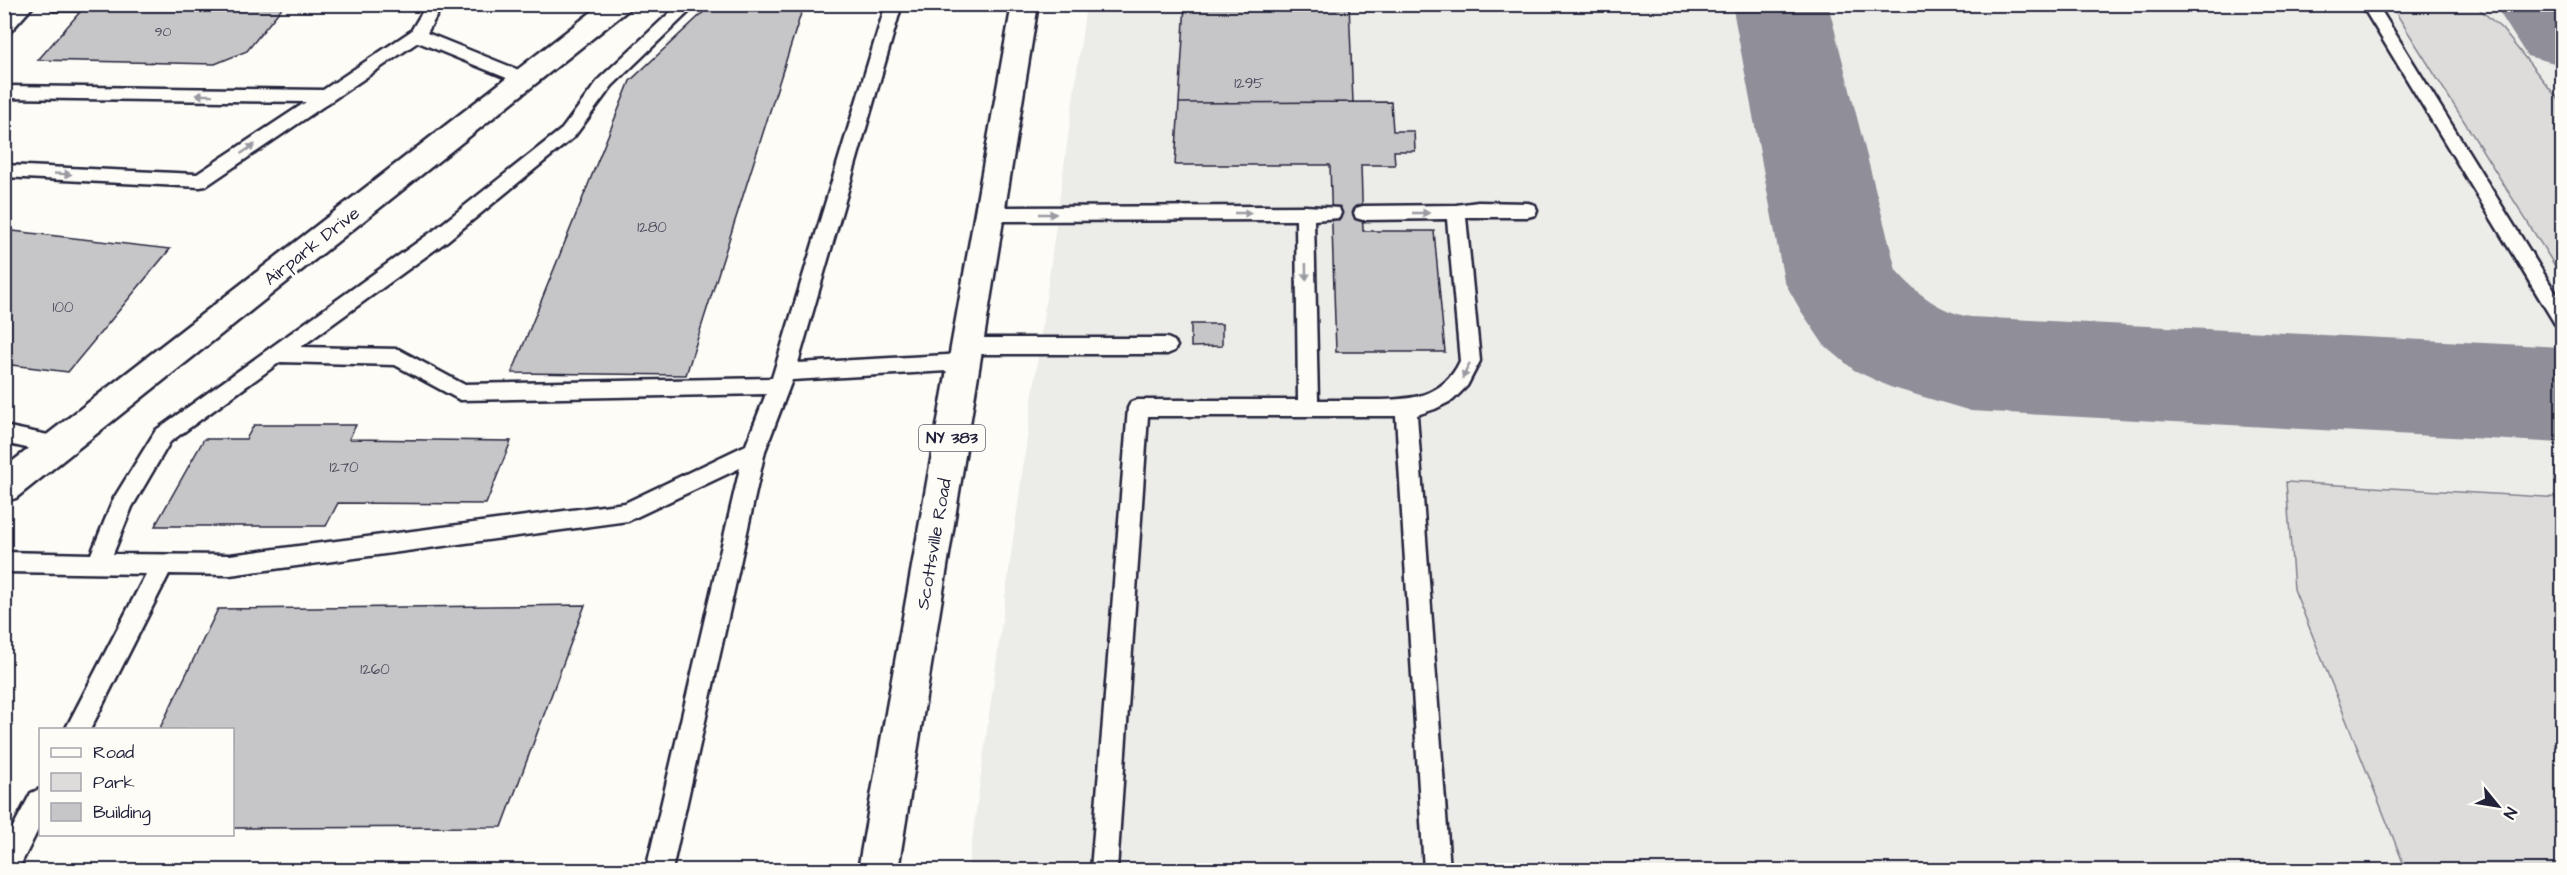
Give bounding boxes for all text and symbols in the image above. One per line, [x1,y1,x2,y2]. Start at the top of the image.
house number: 90 [155,22,172,42]
house number: 1295 [1234,73,1264,94]
one-way arrow [194,90,213,100]
one-way arrow [240,143,256,154]
one-way arrow [53,170,72,179]
street label: Airpark Drive [259,201,365,291]
one-way arrow [1234,208,1253,218]
one-way arrow [1412,208,1431,218]
one-way arrow [1039,209,1058,219]
house number: 1280 [637,217,667,238]
one-way arrow [1301,262,1311,281]
house number: 100 [53,297,74,318]
one-way arrow [1461,362,1470,379]
road number: NY 383 [919,425,985,451]
house number: 1270 [329,457,359,478]
street label: Scottsville Road [910,476,958,612]
house number: 1260 [360,659,390,680]
legend [39,728,234,836]
text: Road [93,740,134,765]
text: Park [93,770,135,795]
north arrow [2468,776,2528,836]
text: Building [93,800,151,826]
text: N [2498,803,2522,823]

